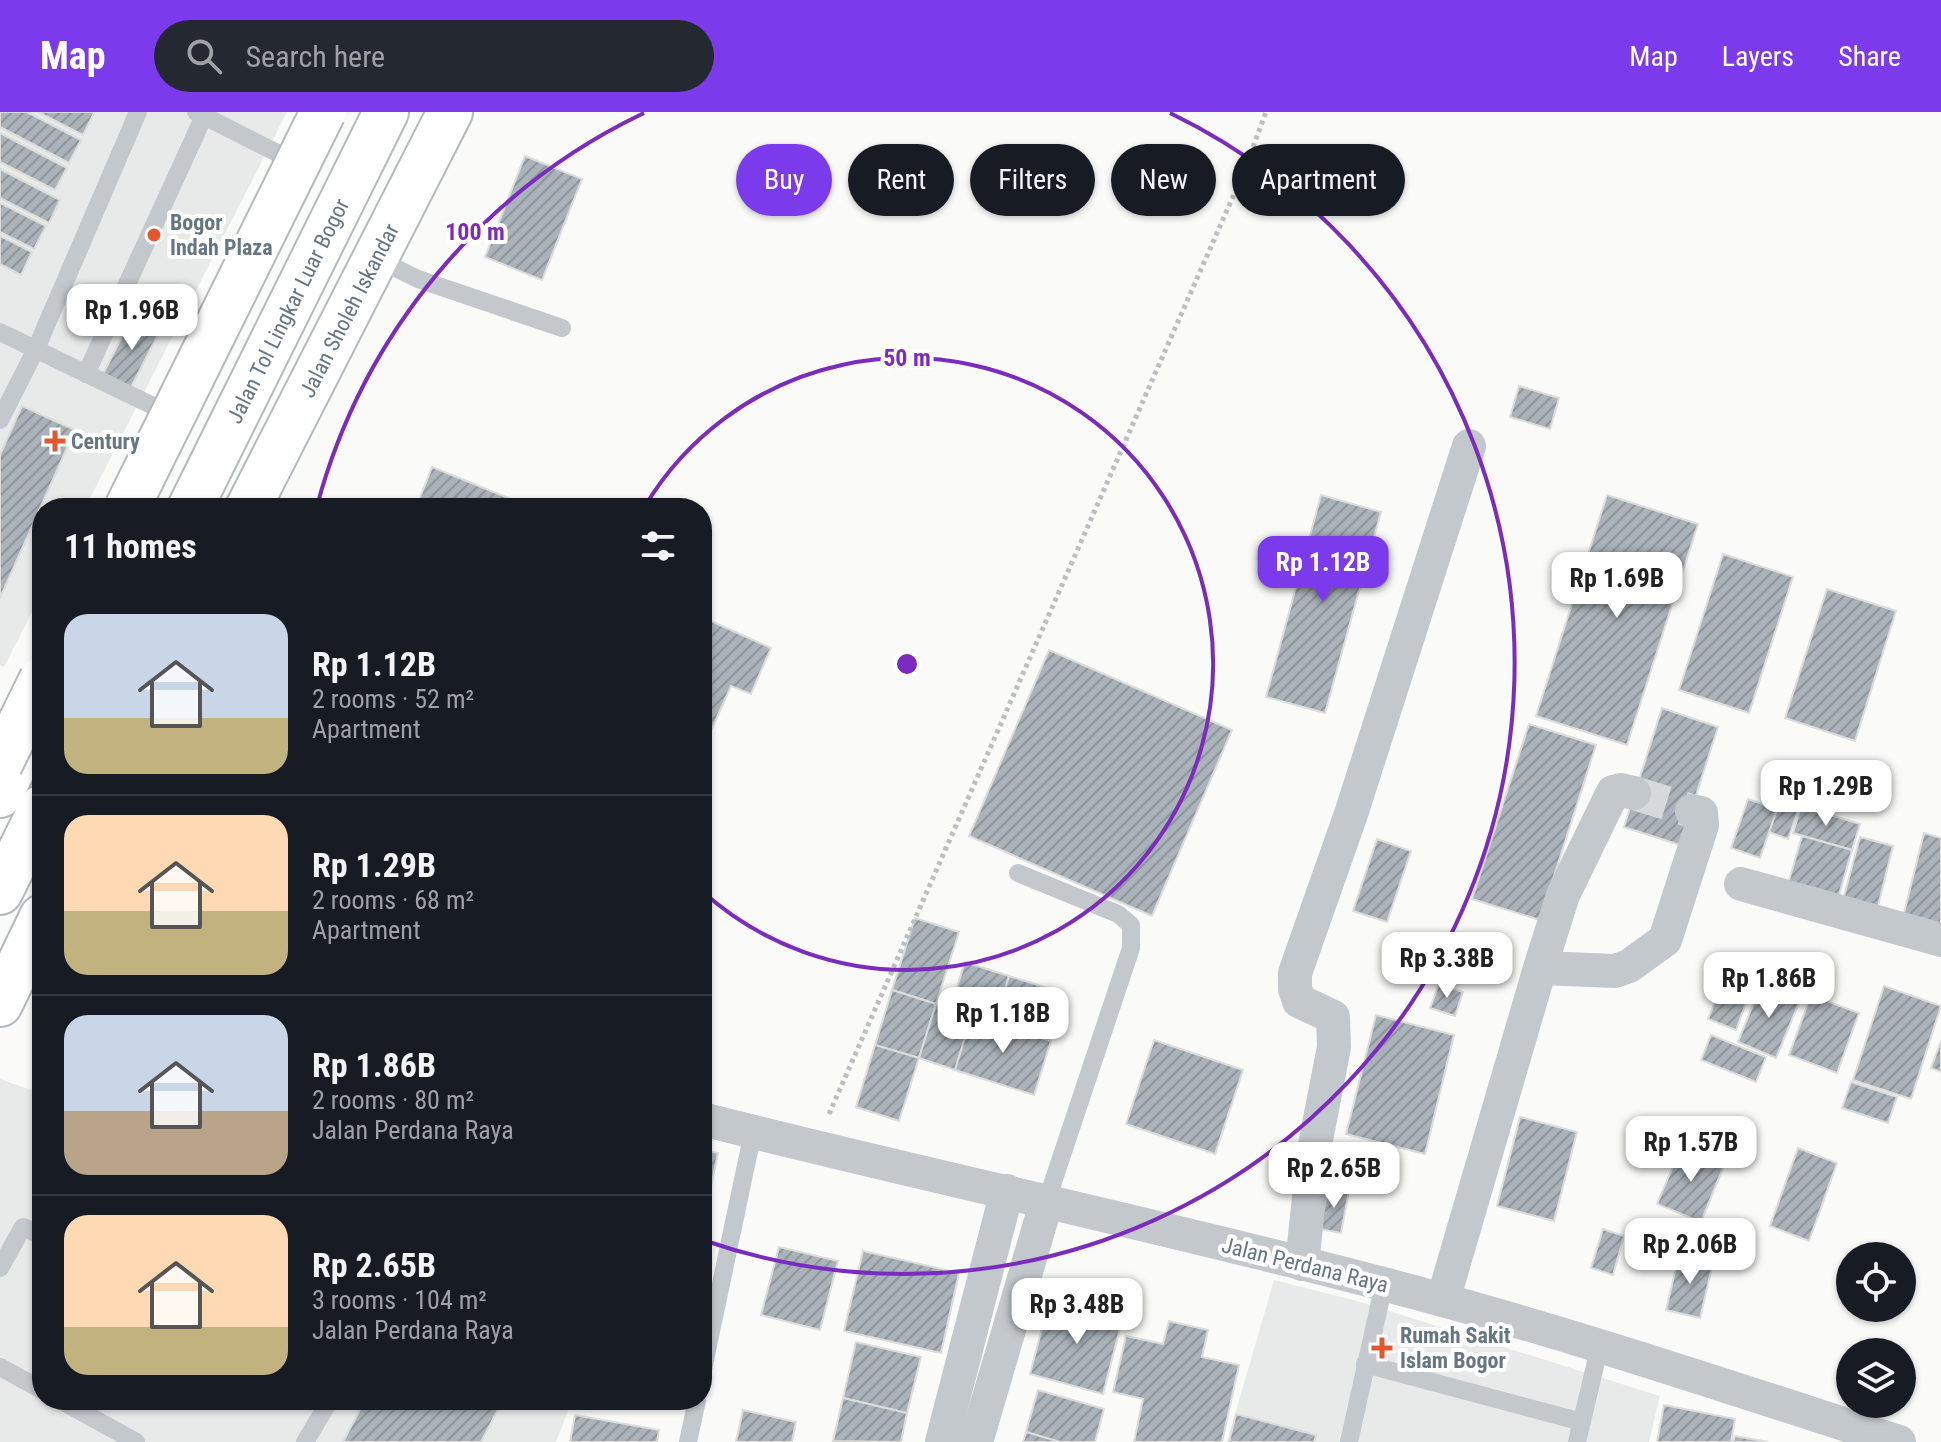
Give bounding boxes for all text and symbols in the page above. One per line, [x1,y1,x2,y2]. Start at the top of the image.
search box [154,20,714,92]
text: Map [40,34,106,78]
icon: search [182,34,226,78]
text: Search here [246,39,385,74]
text: Map [1629,40,1678,73]
text: Layers [1722,40,1794,73]
text: Share [1838,40,1901,73]
chip: Buy [736,144,832,216]
chip: Rent [848,144,954,216]
chip: Filters [970,144,1095,216]
chip: New [1111,144,1216,216]
chip: Apartment [1232,144,1405,216]
street label: Jalan Tol Lingkar Luar Bogor [221,194,354,427]
place label: Bogor Indah Plaza [170,210,273,260]
text: 100 m [445,218,505,246]
street label: Jalan Sholeh Iskandar [294,219,404,401]
marker: Bogor Indah Plaza [145,226,163,244]
pin: Rp 1.96B [49,284,215,352]
text: Rp 1.96B [85,295,179,325]
text: 50 m [883,344,931,372]
place label: Century [71,429,140,454]
marker: Century [46,432,64,450]
icon: filters [636,524,680,568]
text: 11 homes [64,526,197,566]
pin: Rp 1.12B [1240,536,1406,604]
text: Rp 1.12B [1276,547,1370,577]
pin: Rp 1.69B [1534,552,1700,620]
text: Rp 1.69B [1570,563,1664,593]
text: Rp 1.12B [312,644,436,684]
icon: home [128,646,224,742]
centre of rings [893,650,921,678]
text: 2 rooms · 52 m² [312,684,474,714]
text: Apartment [312,714,421,744]
pin: Rp 1.29B [1743,760,1909,828]
text: Rp 1.29B [1779,771,1873,801]
text: Rp 1.29B [312,845,436,885]
icon: home [128,847,224,943]
text: 2 rooms · 68 m² [312,885,474,915]
text: Apartment [312,915,421,945]
pin: Rp 3.38B [1364,932,1530,1000]
text: Rp 3.38B [1400,943,1494,973]
pin: Rp 1.86B [1686,952,1852,1020]
text: Rp 1.86B [1722,963,1816,993]
pin: Rp 1.18B [920,987,1086,1055]
text: Rp 1.18B [956,998,1050,1028]
text: Rp 1.86B [312,1045,436,1085]
icon: home [128,1047,224,1143]
text: 2 rooms · 80 m² [312,1085,474,1115]
text: Jalan Perdana Raya [312,1115,514,1145]
pin: Rp 1.57B [1608,1116,1774,1184]
text: Rp 1.57B [1644,1127,1738,1157]
pin: Rp 2.65B [1251,1142,1417,1210]
text: Rp 2.65B [1287,1153,1381,1183]
pin: Rp 2.06B [1607,1218,1773,1286]
text: Rp 2.06B [1643,1229,1737,1259]
street label: Jalan Perdana Raya [1219,1232,1391,1298]
map controls [1836,1242,1916,1418]
button: locate [1836,1242,1916,1322]
text: Rp 2.65B [312,1245,436,1285]
icon: home [128,1247,224,1343]
pin: Rp 3.48B [994,1278,1160,1346]
text: 3 rooms · 104 m² [312,1285,487,1315]
text: Rp 3.48B [1030,1289,1124,1319]
text: Jalan Perdana Raya [312,1315,514,1345]
place label: Rumah Sakit Islam Bogor [1400,1323,1511,1373]
marker: Rumah Sakit Islam Bogor [1371,1337,1393,1359]
button: layers [1836,1338,1916,1418]

